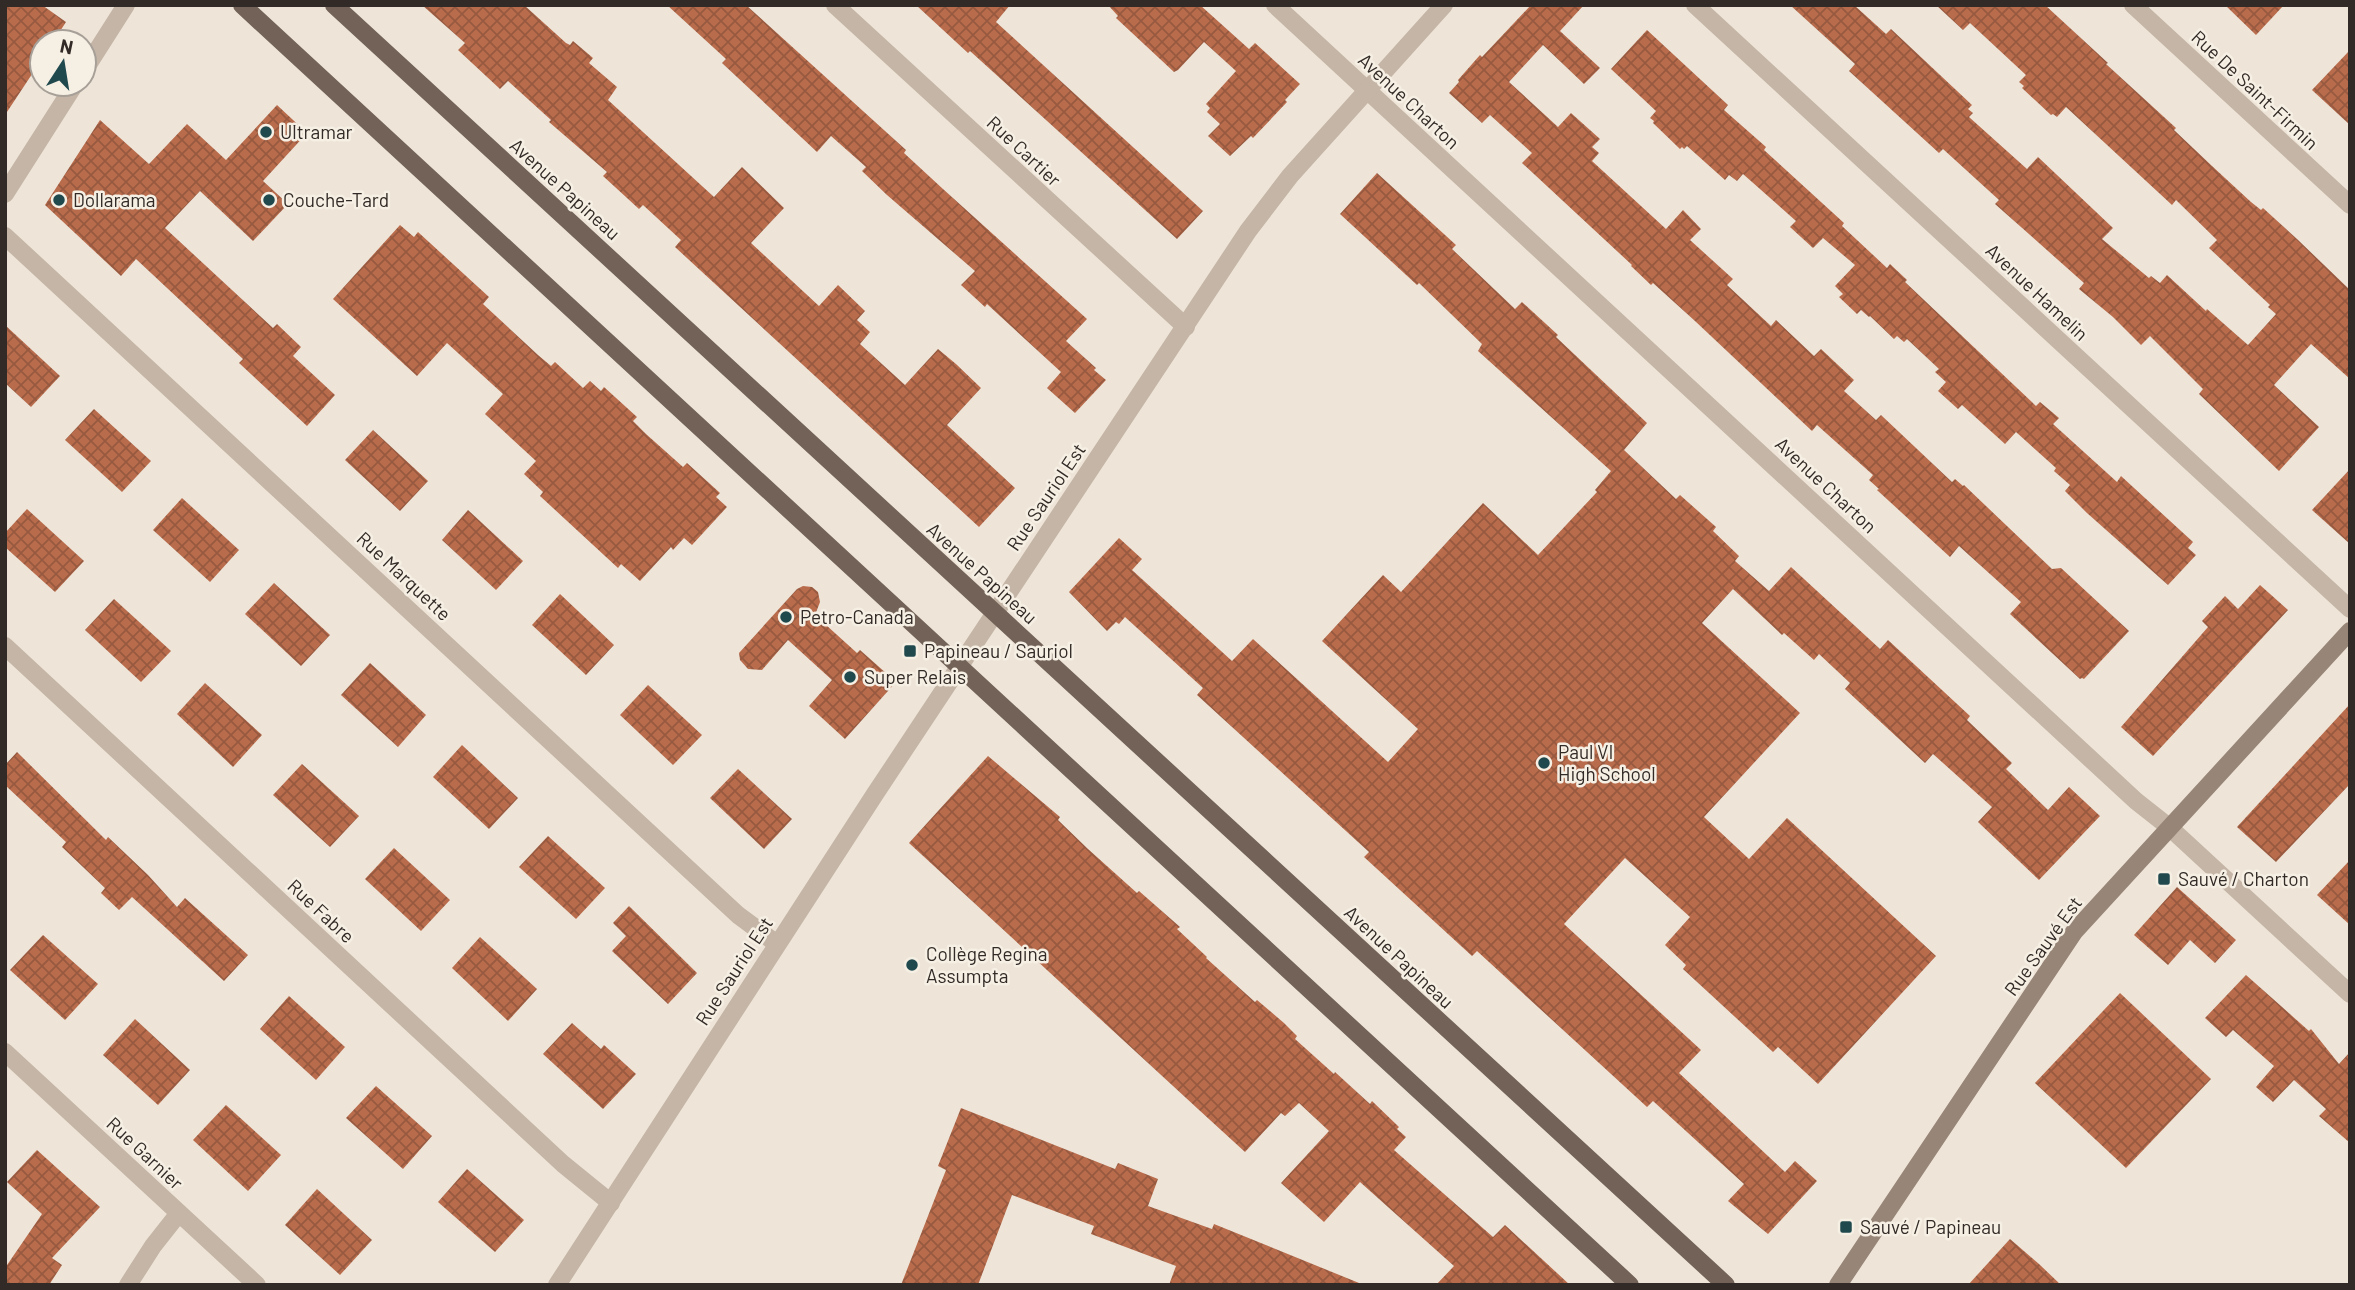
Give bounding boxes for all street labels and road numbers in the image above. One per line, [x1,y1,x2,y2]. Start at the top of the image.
street label: Rue De Saint-Firmin [2187,25,2323,154]
street label: Avenue Charton [1354,48,1465,153]
street label: Rue Cartier [983,111,1066,191]
street label: Avenue Papineau [505,133,625,244]
street label: Avenue Hamelin [1981,238,2093,345]
street label: Avenue Charton [1771,432,1882,537]
street label: Rue Sauriol Est [1001,439,1090,555]
street label: Avenue Papineau [922,517,1042,628]
street label: Rue Marquette [353,526,456,625]
street label: Rue Fabre [283,874,360,947]
street label: Rue Sauvé Est [1999,892,2086,1000]
street label: Avenue Papineau [1340,900,1459,1013]
street label: Rue Sauriol Est [690,912,777,1029]
street label: Rue Garnier [102,1111,188,1194]

